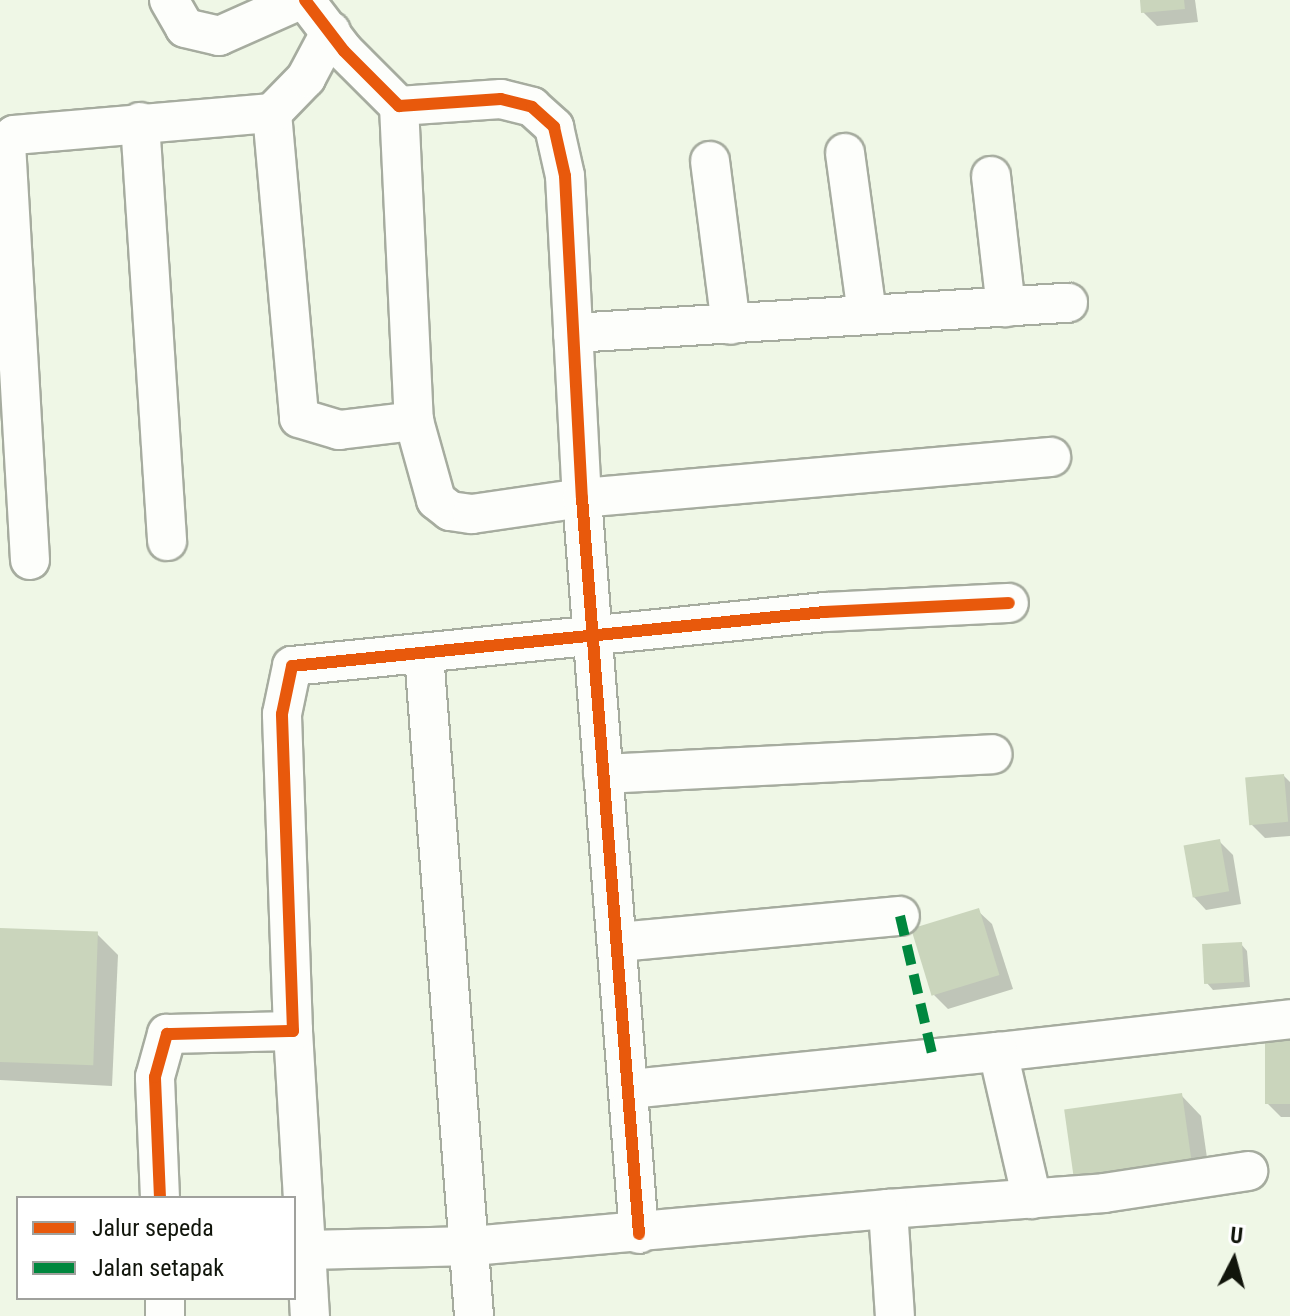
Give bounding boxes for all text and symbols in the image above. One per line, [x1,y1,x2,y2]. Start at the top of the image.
legend [16,1196,296,1300]
text: Jalur sepeda [92,1214,214,1242]
north arrow [1194,1220,1274,1300]
text: U [1229,1223,1244,1249]
text: Jalan setapak [92,1254,224,1282]

